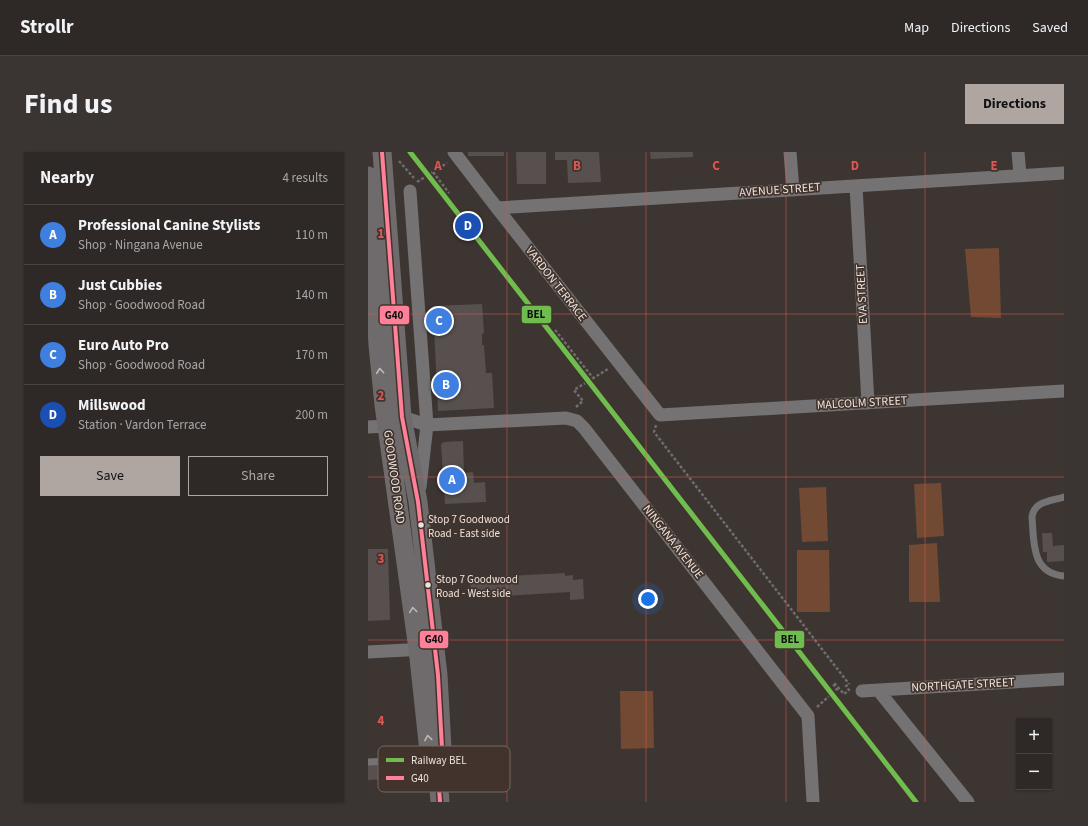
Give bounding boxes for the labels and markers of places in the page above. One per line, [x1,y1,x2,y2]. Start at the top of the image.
pin: D [455,211,481,241]
pin: C [426,306,452,336]
pin: B [433,370,459,400]
pin: A [439,465,465,495]
place label: Stop 7 Goodwood Road - East side [428,512,510,541]
marker: Stop 7 Goodwood Road - East side [416,520,426,530]
place label: Stop 7 Goodwood Road - West side [436,572,518,601]
marker: Stop 7 Goodwood Road - West side [423,580,433,590]

